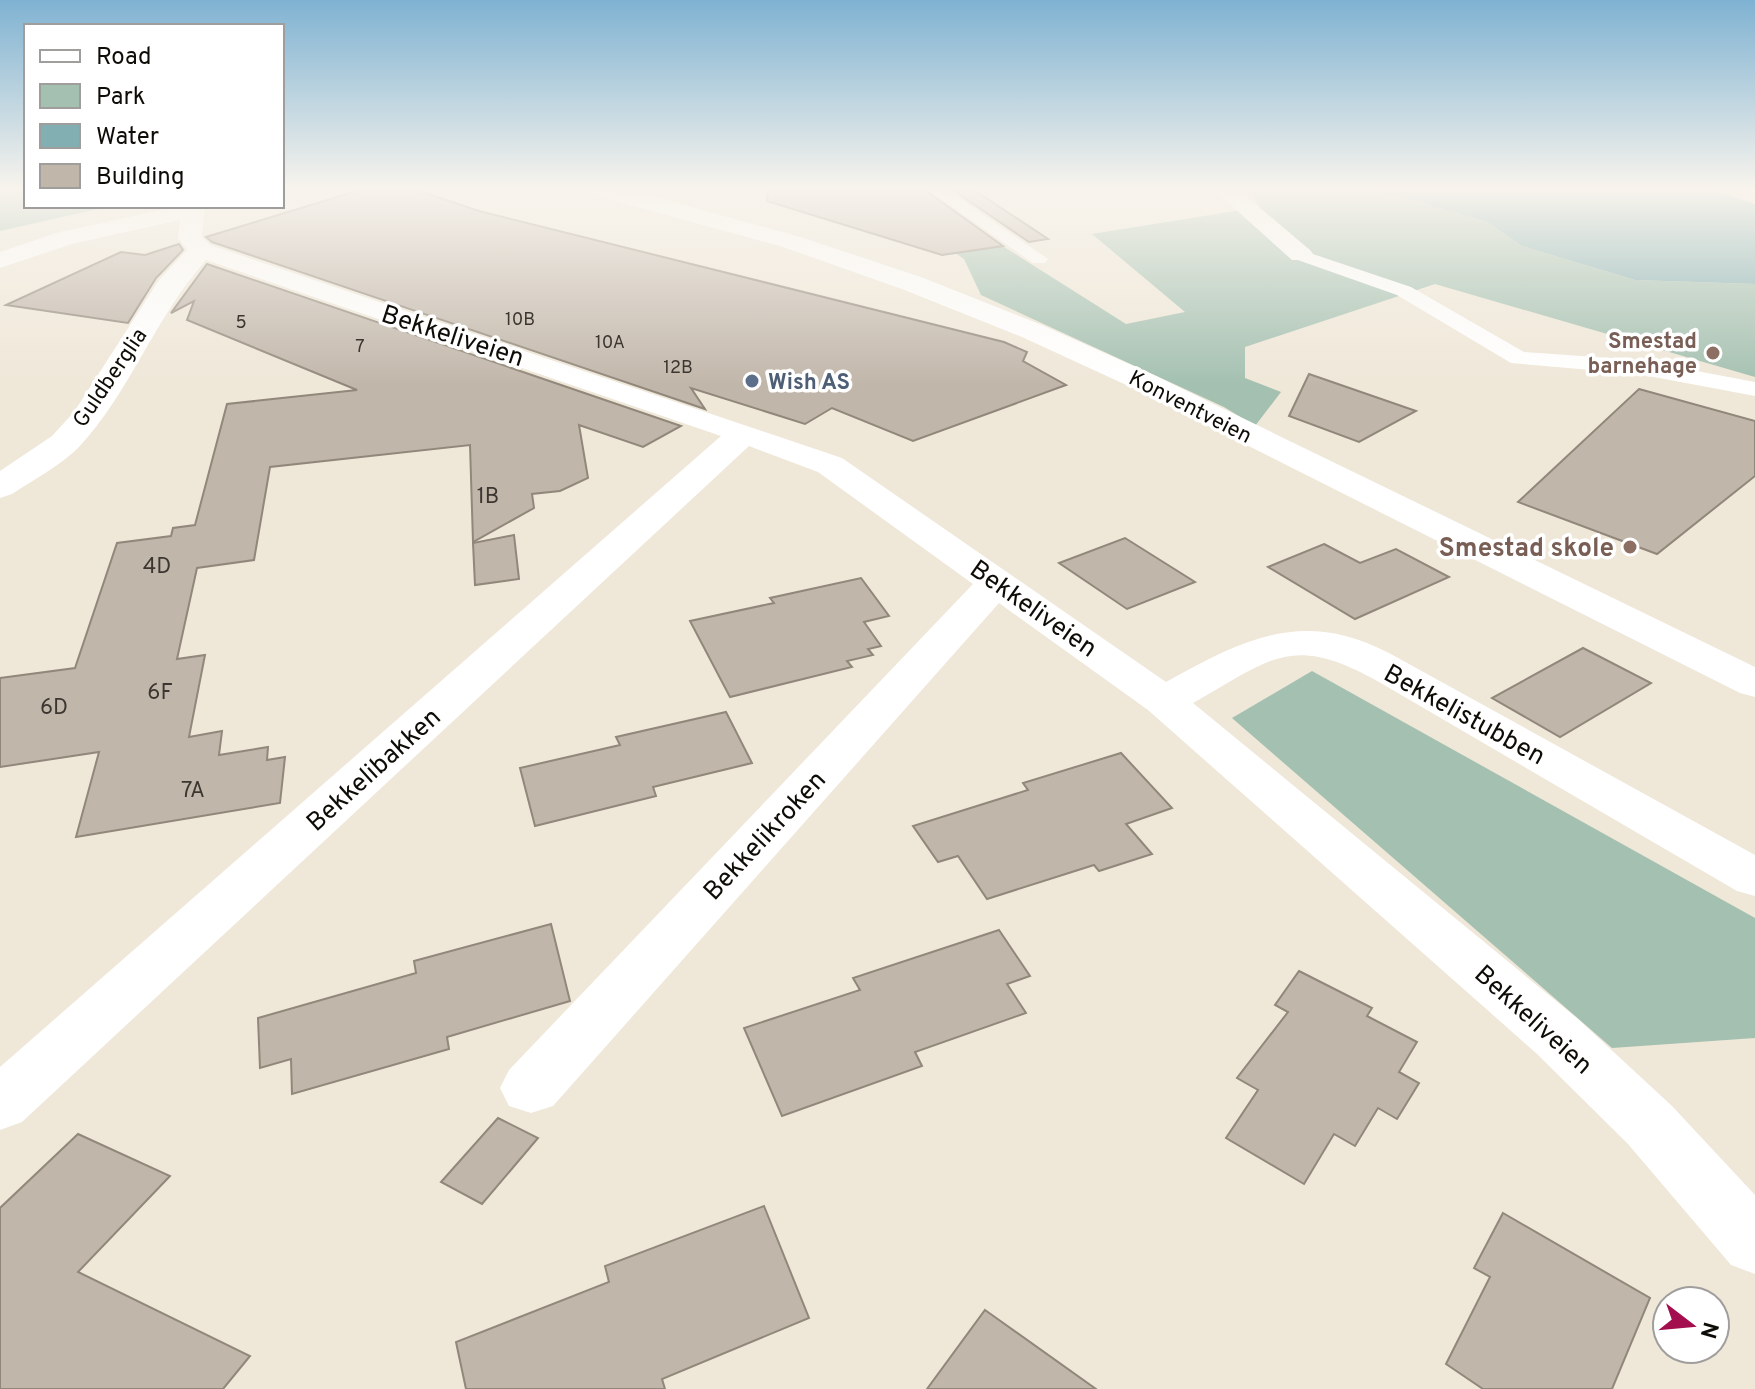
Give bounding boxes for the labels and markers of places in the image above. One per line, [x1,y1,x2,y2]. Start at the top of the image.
place label: Smestad barnehage [1587,329,1697,381]
marker: Smestad barnehage [1704,344,1722,362]
place label: Wish AS [768,370,850,397]
marker: Wish AS [743,372,761,390]
place label: Smestad skole [1439,533,1614,566]
marker: Smestad skole [1621,538,1639,556]

